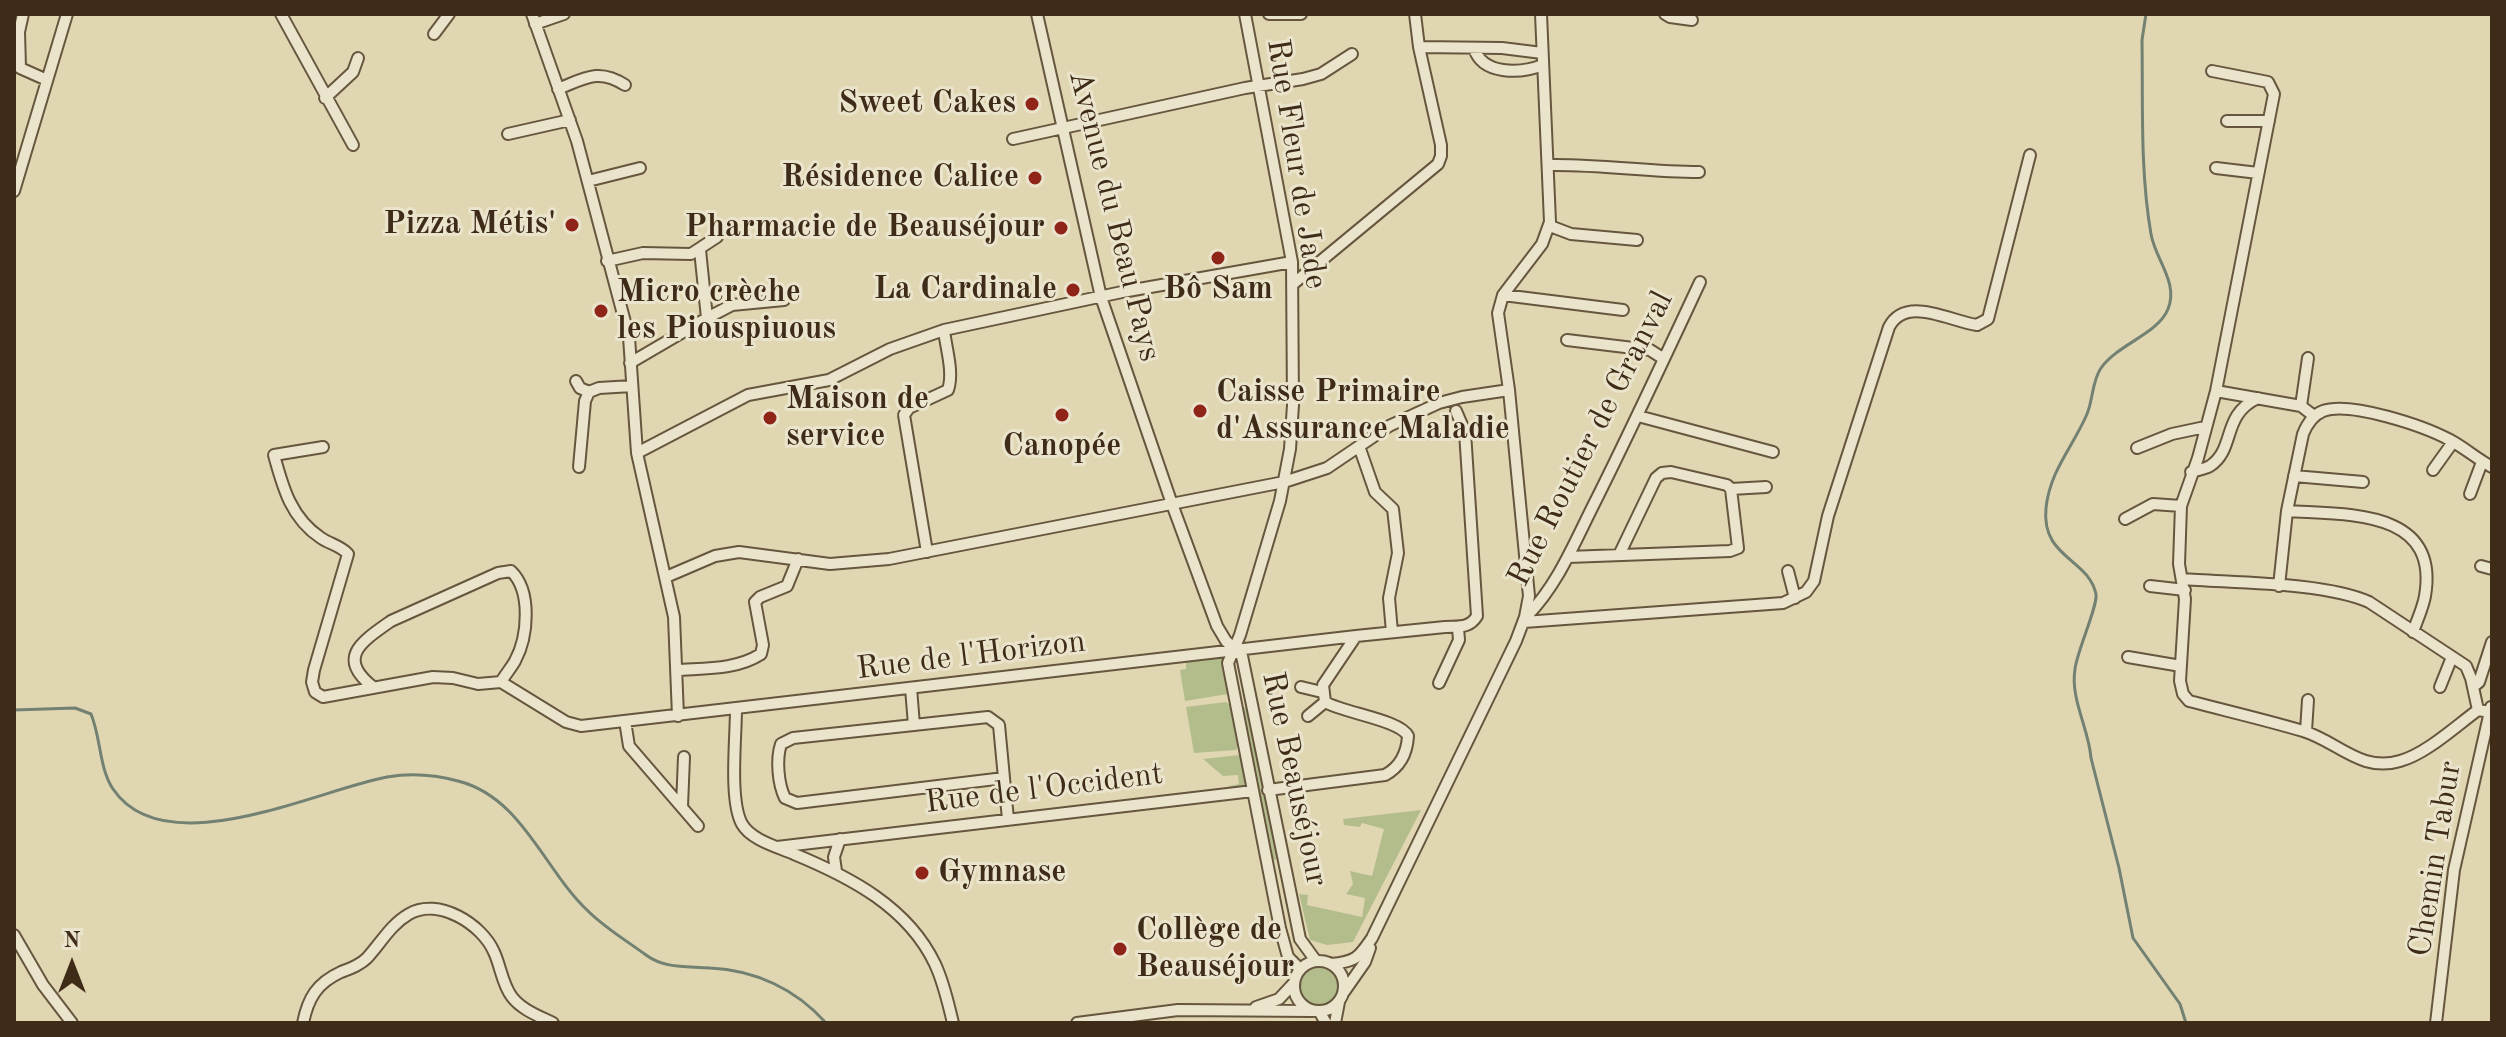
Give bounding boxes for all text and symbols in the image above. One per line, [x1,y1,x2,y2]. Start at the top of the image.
street label: Rue Fleur de Jade [1257,36,1335,292]
street label: Avenue du Beau Pays [1059,67,1169,365]
place label: Sweet Cakes [838,85,1016,123]
marker: Sweet Cakes [1023,95,1041,113]
place label: Résidence Calice [781,159,1019,197]
marker: Résidence Calice [1026,169,1044,187]
place label: Pizza Métis' [383,206,556,244]
place label: Pharmacie de Beauséjour [684,209,1045,247]
marker: Pizza Métis' [563,216,581,234]
marker: Pharmacie de Beauséjour [1052,219,1070,237]
marker: Bô Sam [1209,249,1227,267]
place label: La Cardinale [873,271,1057,309]
place label: Bô Sam [1163,271,1273,309]
place label: Micro crèche les Piouspiuous [617,274,836,349]
marker: La Cardinale [1064,281,1082,299]
street label: Rue Routier de Granval [1500,285,1682,593]
marker: Micro crèche les Piouspiuous [592,302,610,320]
place label: Caisse Primaire d'Assurance Maladie [1216,374,1510,449]
place label: Maison de service [786,381,929,456]
marker: Caisse Primaire d'Assurance Maladie [1191,402,1209,420]
marker: Canopée [1053,406,1071,424]
marker: Maison de service [761,409,779,427]
place label: Canopée [1003,428,1121,466]
street label: Rue de l'Horizon [854,623,1088,689]
street label: Rue Beauséjour [1253,668,1335,890]
street label: Rue de l'Occident [923,755,1165,823]
street label: Chemin Tabur [2402,758,2470,960]
place label: Gymnase [938,854,1066,892]
marker: Gymnase [913,864,931,882]
place label: Collège de Beauséjour [1136,912,1294,987]
north arrow [32,925,112,1005]
text: N [64,930,80,952]
marker: Collège de Beauséjour [1111,940,1129,958]

